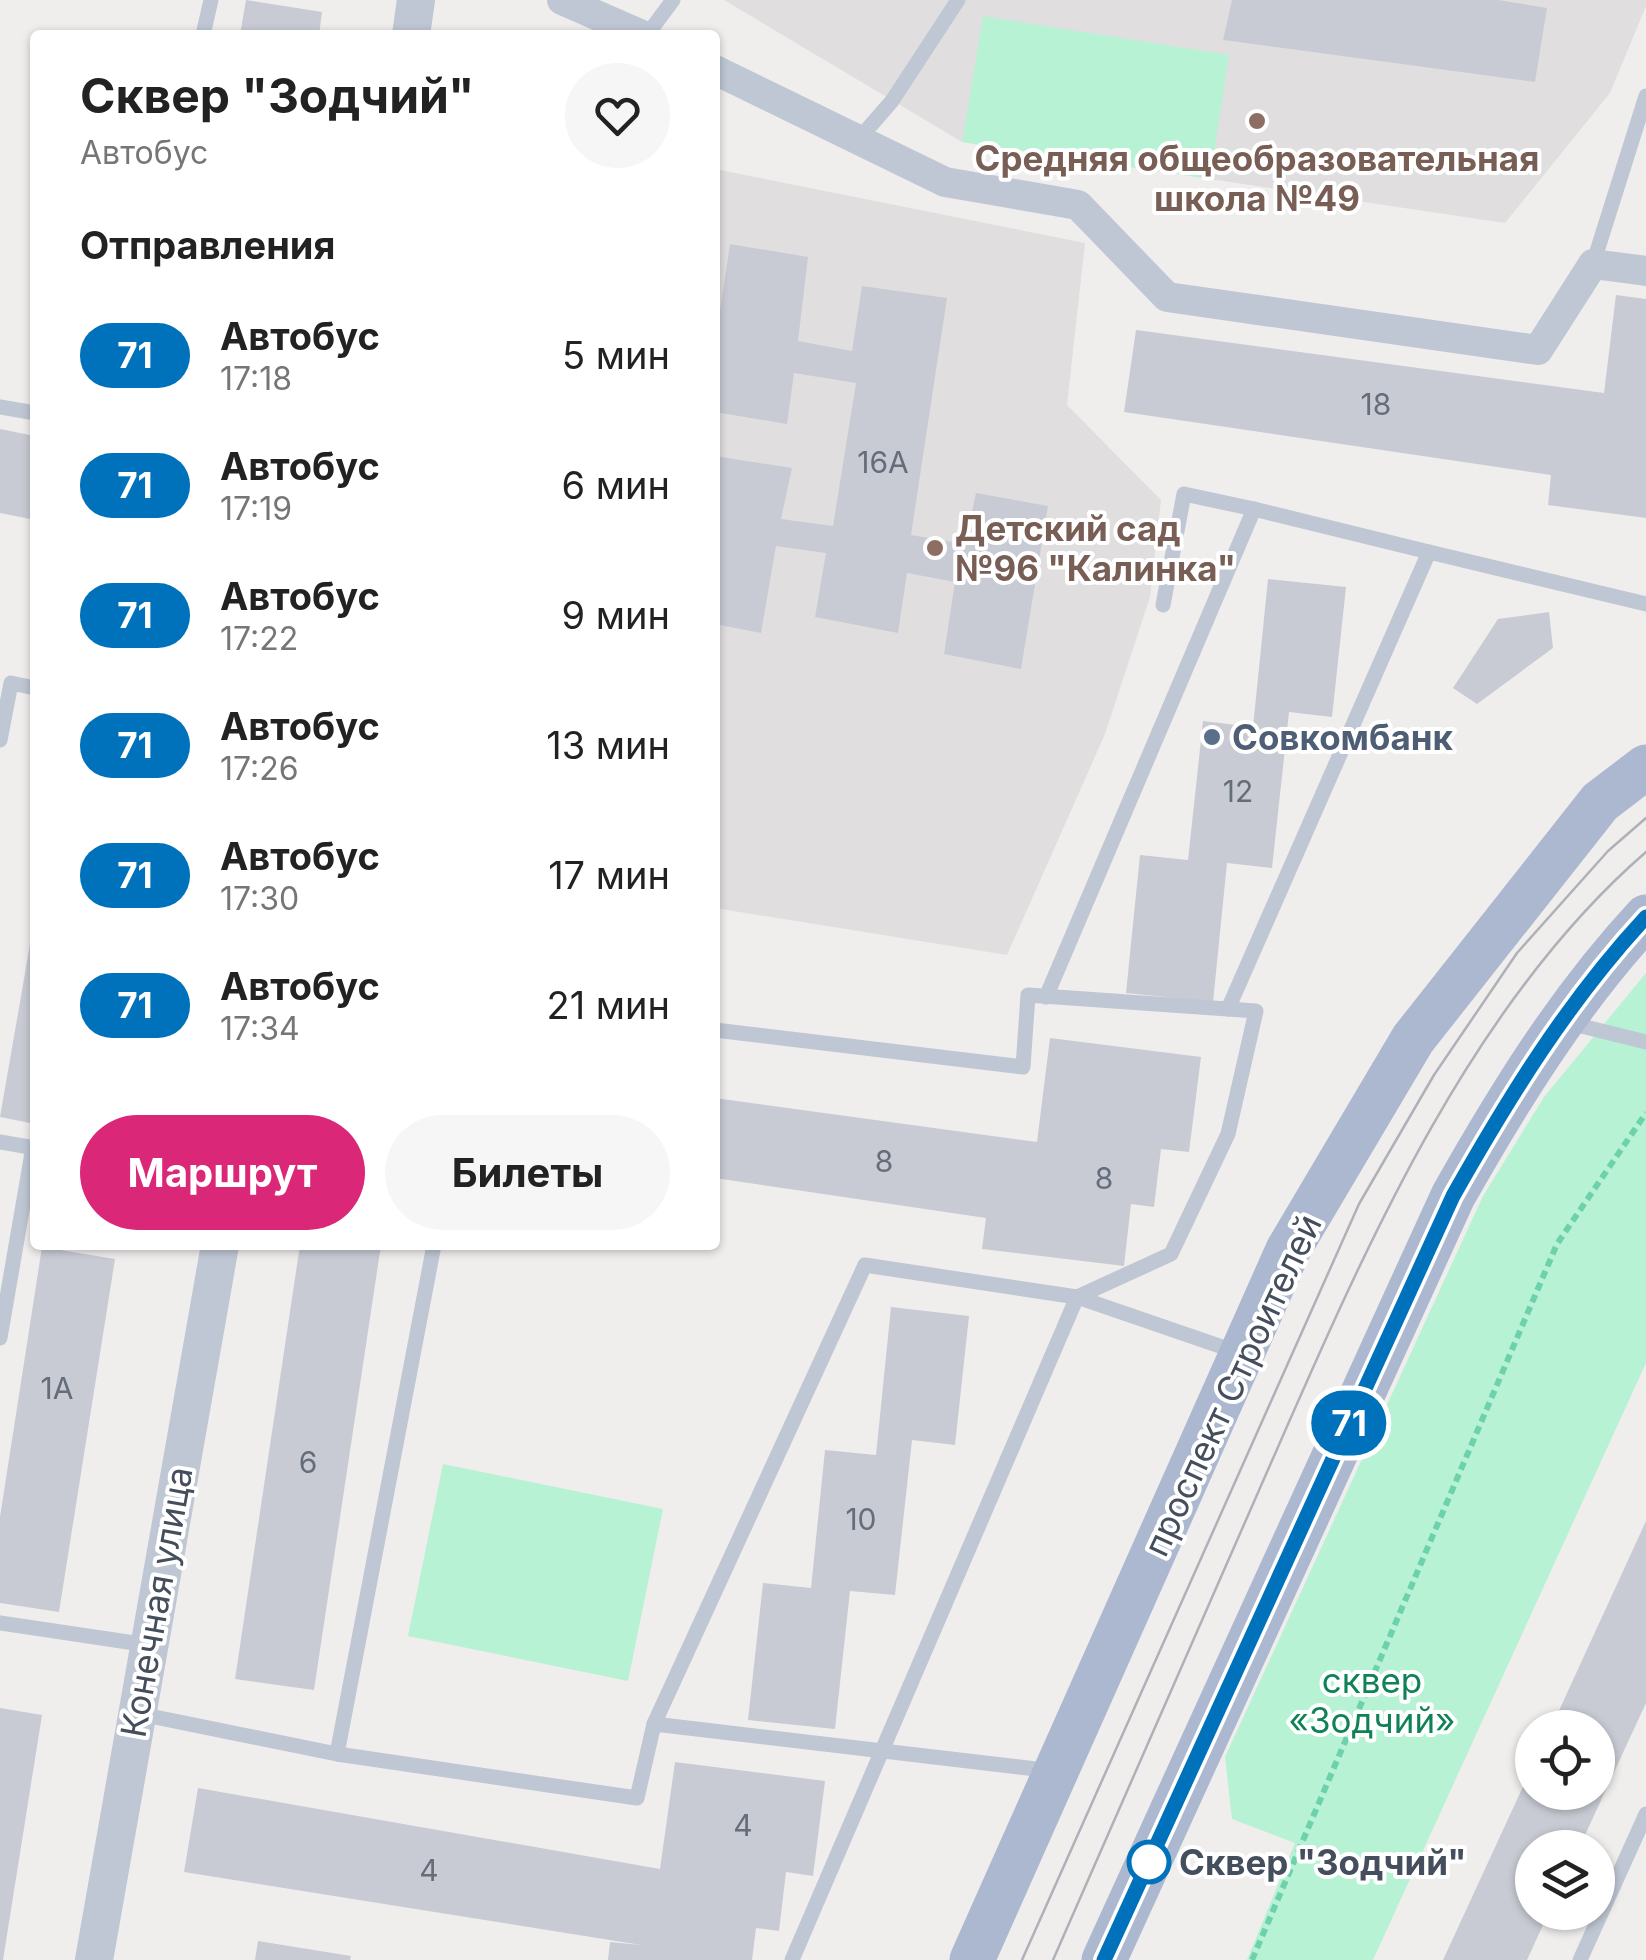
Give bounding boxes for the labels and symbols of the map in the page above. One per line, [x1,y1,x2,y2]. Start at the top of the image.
marker: Средняя общеобразовательная школа №49 [1246,110,1268,132]
place label: Средняя общеобразовательная школа №49 [975,137,1539,219]
house number: 18 [1361,386,1391,422]
house number: 16А [857,444,909,480]
place label: Детский сад №96 "Калинка" [955,507,1236,589]
marker: Детский сад №96 "Калинка" [924,537,946,559]
place label: Совкомбанк [1232,716,1454,758]
marker: Совкомбанк [1201,726,1223,748]
house number: 12 [1223,773,1253,809]
house number: 8 [875,1143,893,1179]
house number: 8 [1095,1160,1113,1196]
street label: проспект Строителей [1134,1208,1330,1562]
house number: 1А [41,1370,73,1406]
line badge: 71 [1304,1390,1394,1456]
house number: 6 [299,1444,317,1480]
street label: Конечная улица [112,1464,200,1740]
house number: 10 [845,1501,877,1537]
park label: сквер «Зодчий» [1289,1659,1455,1741]
house number: 4 [733,1807,753,1843]
marker: Сквер "Зодчий" [1128,1841,1170,1883]
place label: Сквер "Зодчий" [1179,1841,1467,1883]
house number: 4 [419,1852,439,1888]

